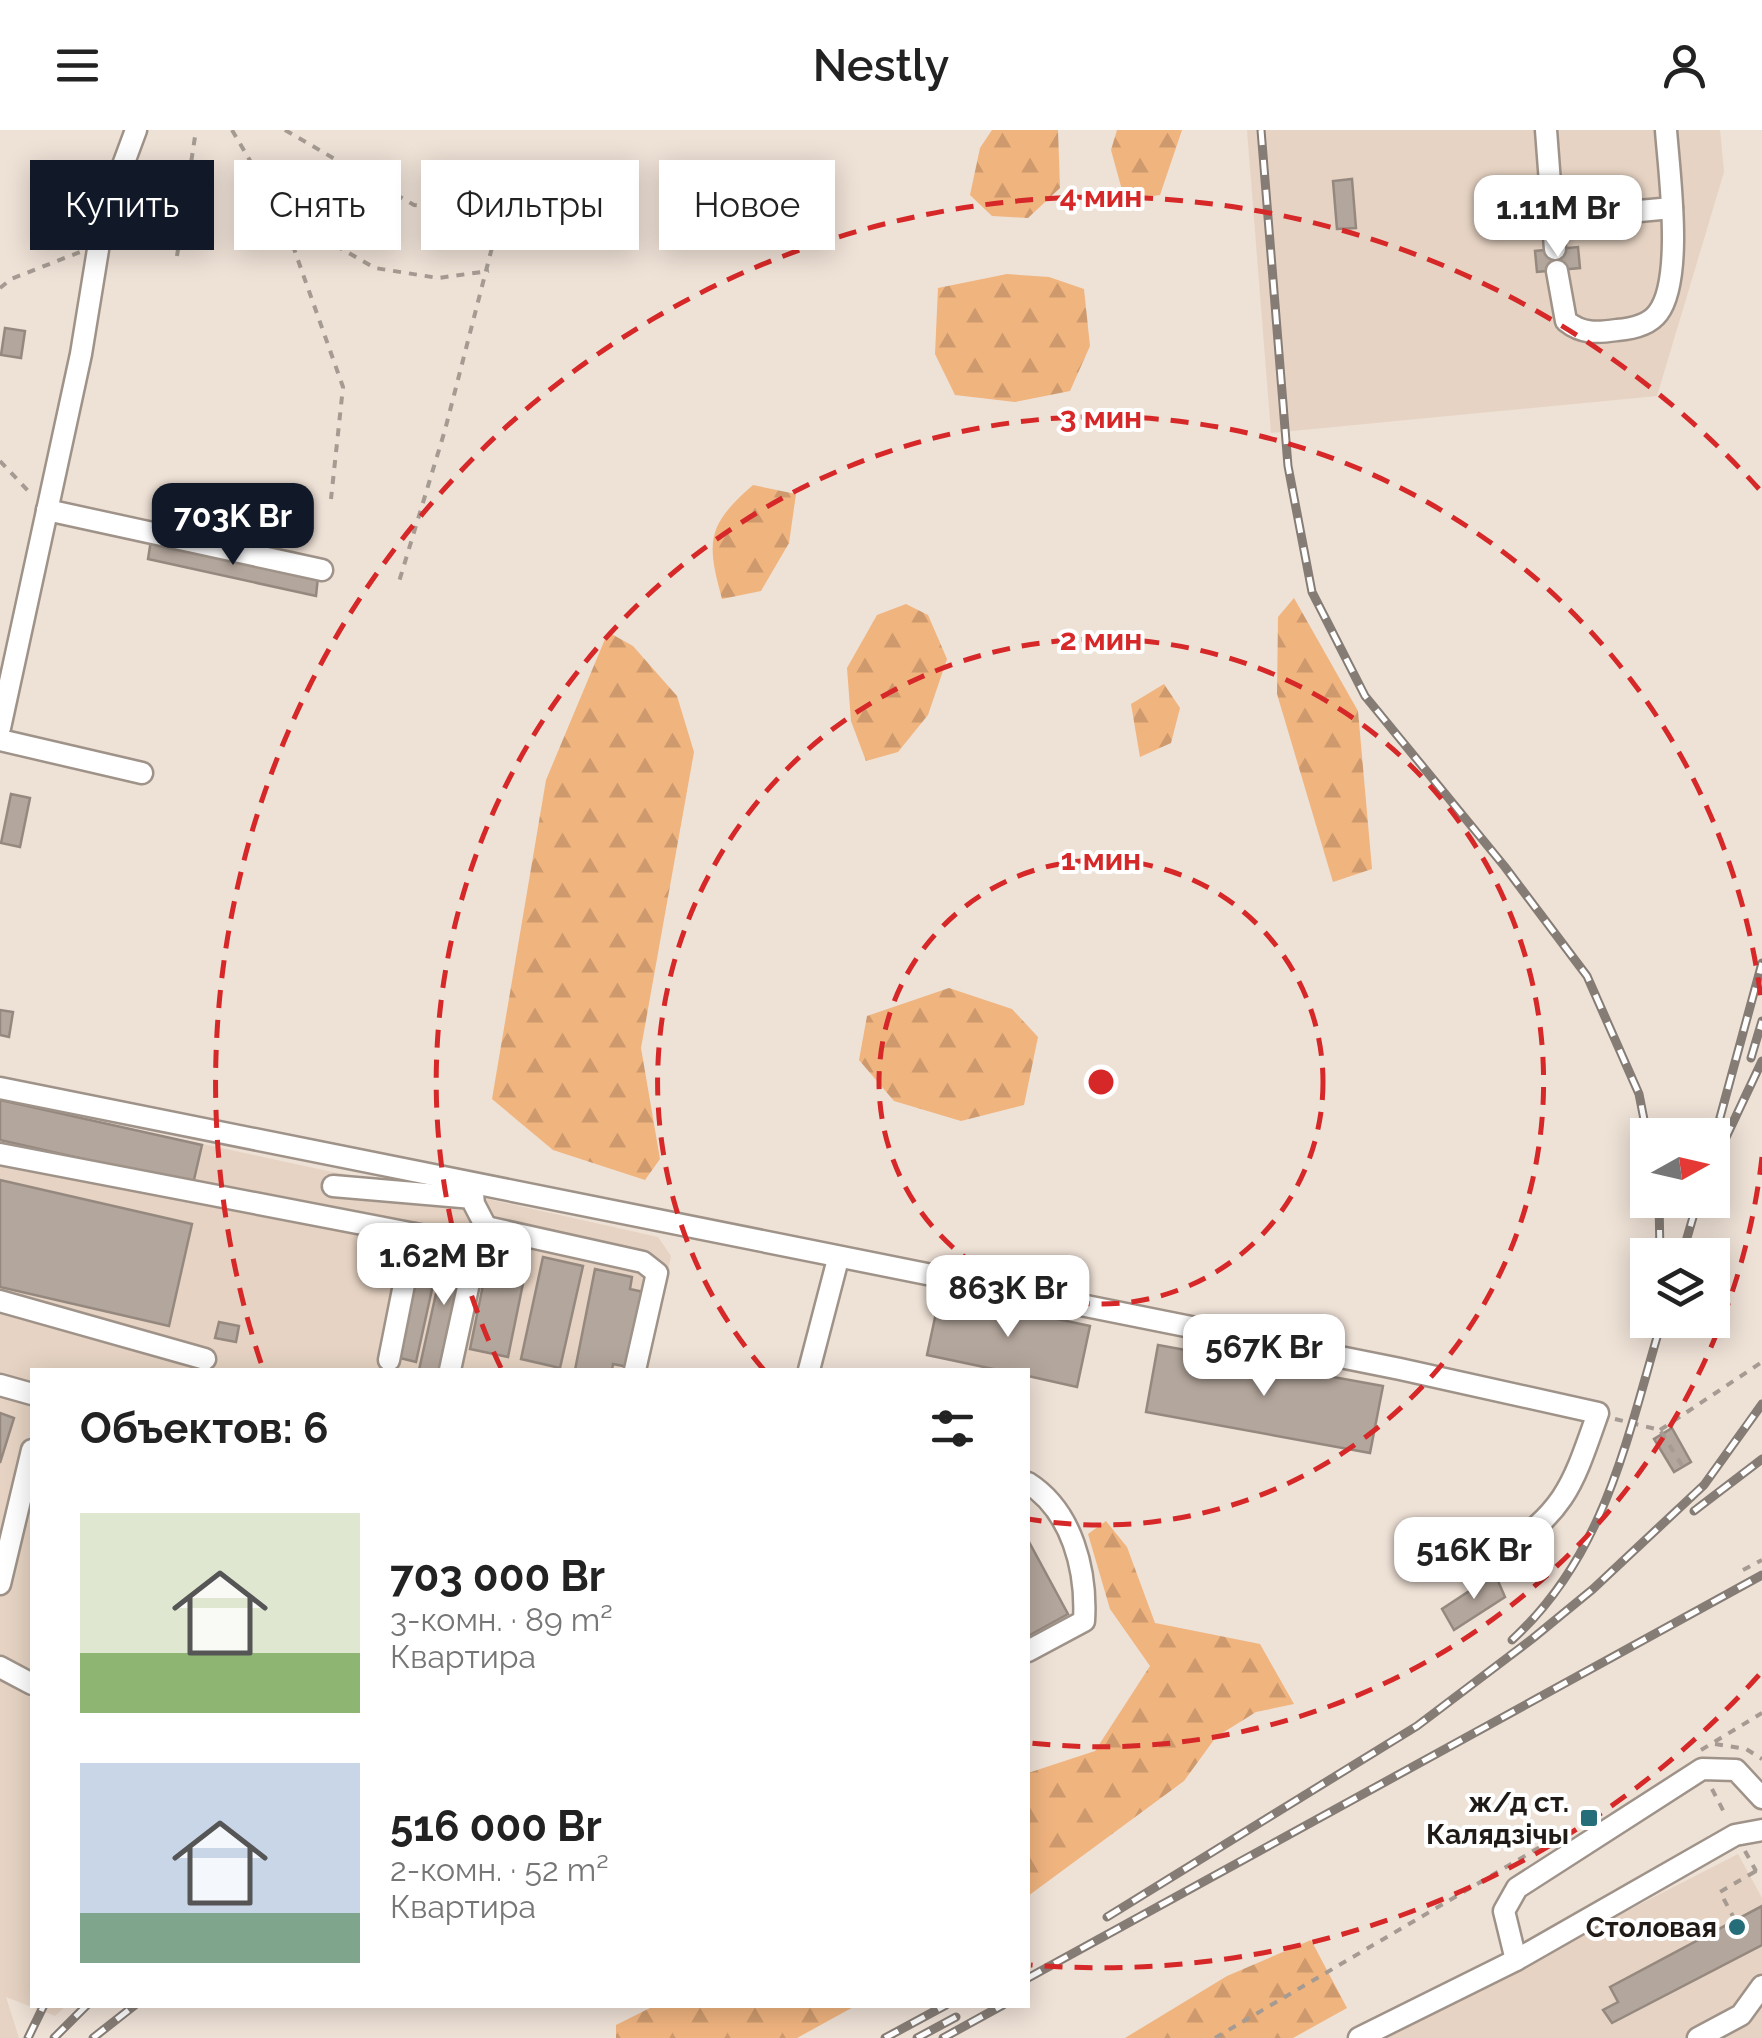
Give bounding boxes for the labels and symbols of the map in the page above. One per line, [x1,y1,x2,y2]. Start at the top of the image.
pin: 1.11M Br [1455,175,1661,260]
text: 4 мин [1060,179,1142,214]
text: 3 мин [1060,400,1142,435]
pin: 703K Br [141,483,325,568]
text: 2 мин [1060,622,1142,657]
text: 1 мин [1061,842,1141,877]
centre of rings [1083,1064,1119,1100]
north arrow [1630,1118,1730,1218]
pin: 1.62M Br [341,1223,547,1308]
pin: 863K Br [916,1255,1100,1340]
pin: 567K Br [1172,1314,1356,1399]
pin: 516K Br [1382,1517,1566,1602]
place label: ж/д ст. Калядзічы [1426,1786,1569,1851]
marker: ж/д ст. Калядзічы [1578,1807,1600,1829]
place label: Столовая [1586,1911,1717,1944]
marker: Столовая [1726,1916,1748,1938]

